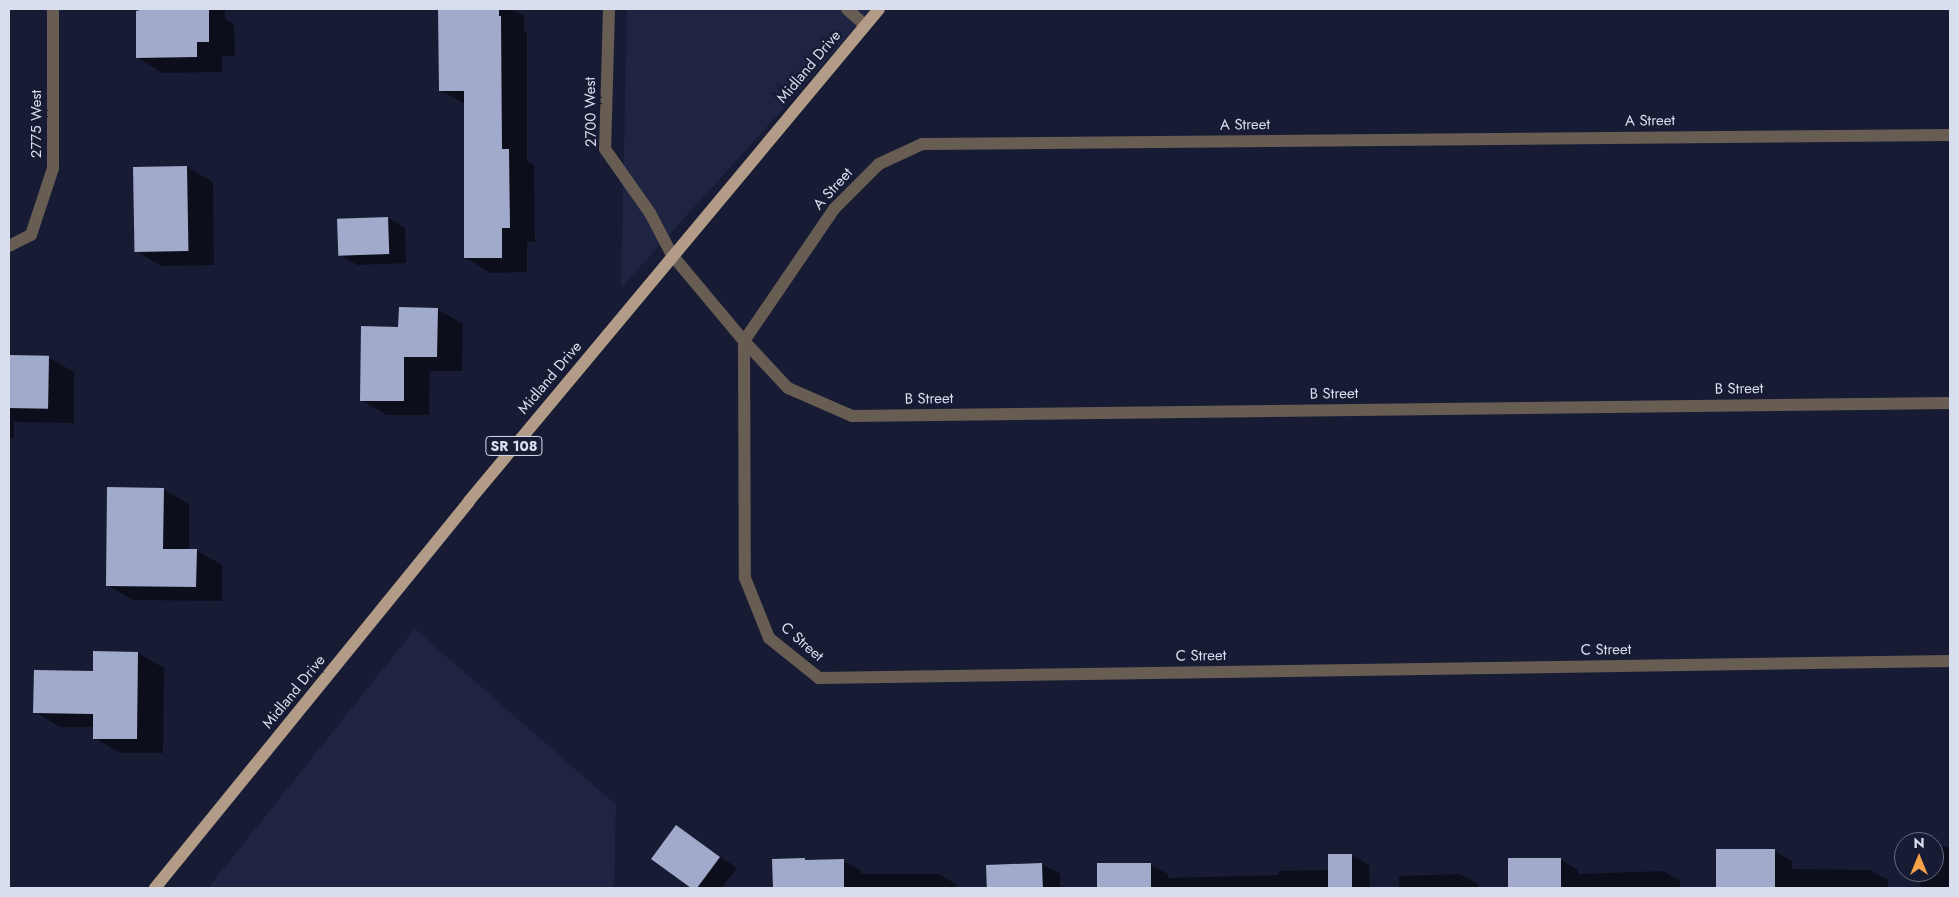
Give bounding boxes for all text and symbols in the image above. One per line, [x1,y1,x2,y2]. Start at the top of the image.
street label: Midland Drive [773,27,845,107]
street label: 2700 West [581,77,601,147]
street label: 2775 West [28,90,46,158]
street label: A Street [1625,112,1675,130]
street label: A Street [1220,116,1270,134]
street label: A Street [810,164,856,214]
street label: Midland Drive [514,338,586,418]
street label: B Street [1715,380,1763,398]
street label: B Street [1310,385,1358,403]
street label: B Street [905,390,953,408]
road number: SR 108 [485,434,543,458]
street label: C Street [777,619,827,665]
street label: C Street [1581,641,1631,659]
street label: C Street [1176,647,1226,665]
street label: Midland Drive [259,652,329,732]
north arrow [1894,832,1944,882]
text: N [1913,833,1925,853]

